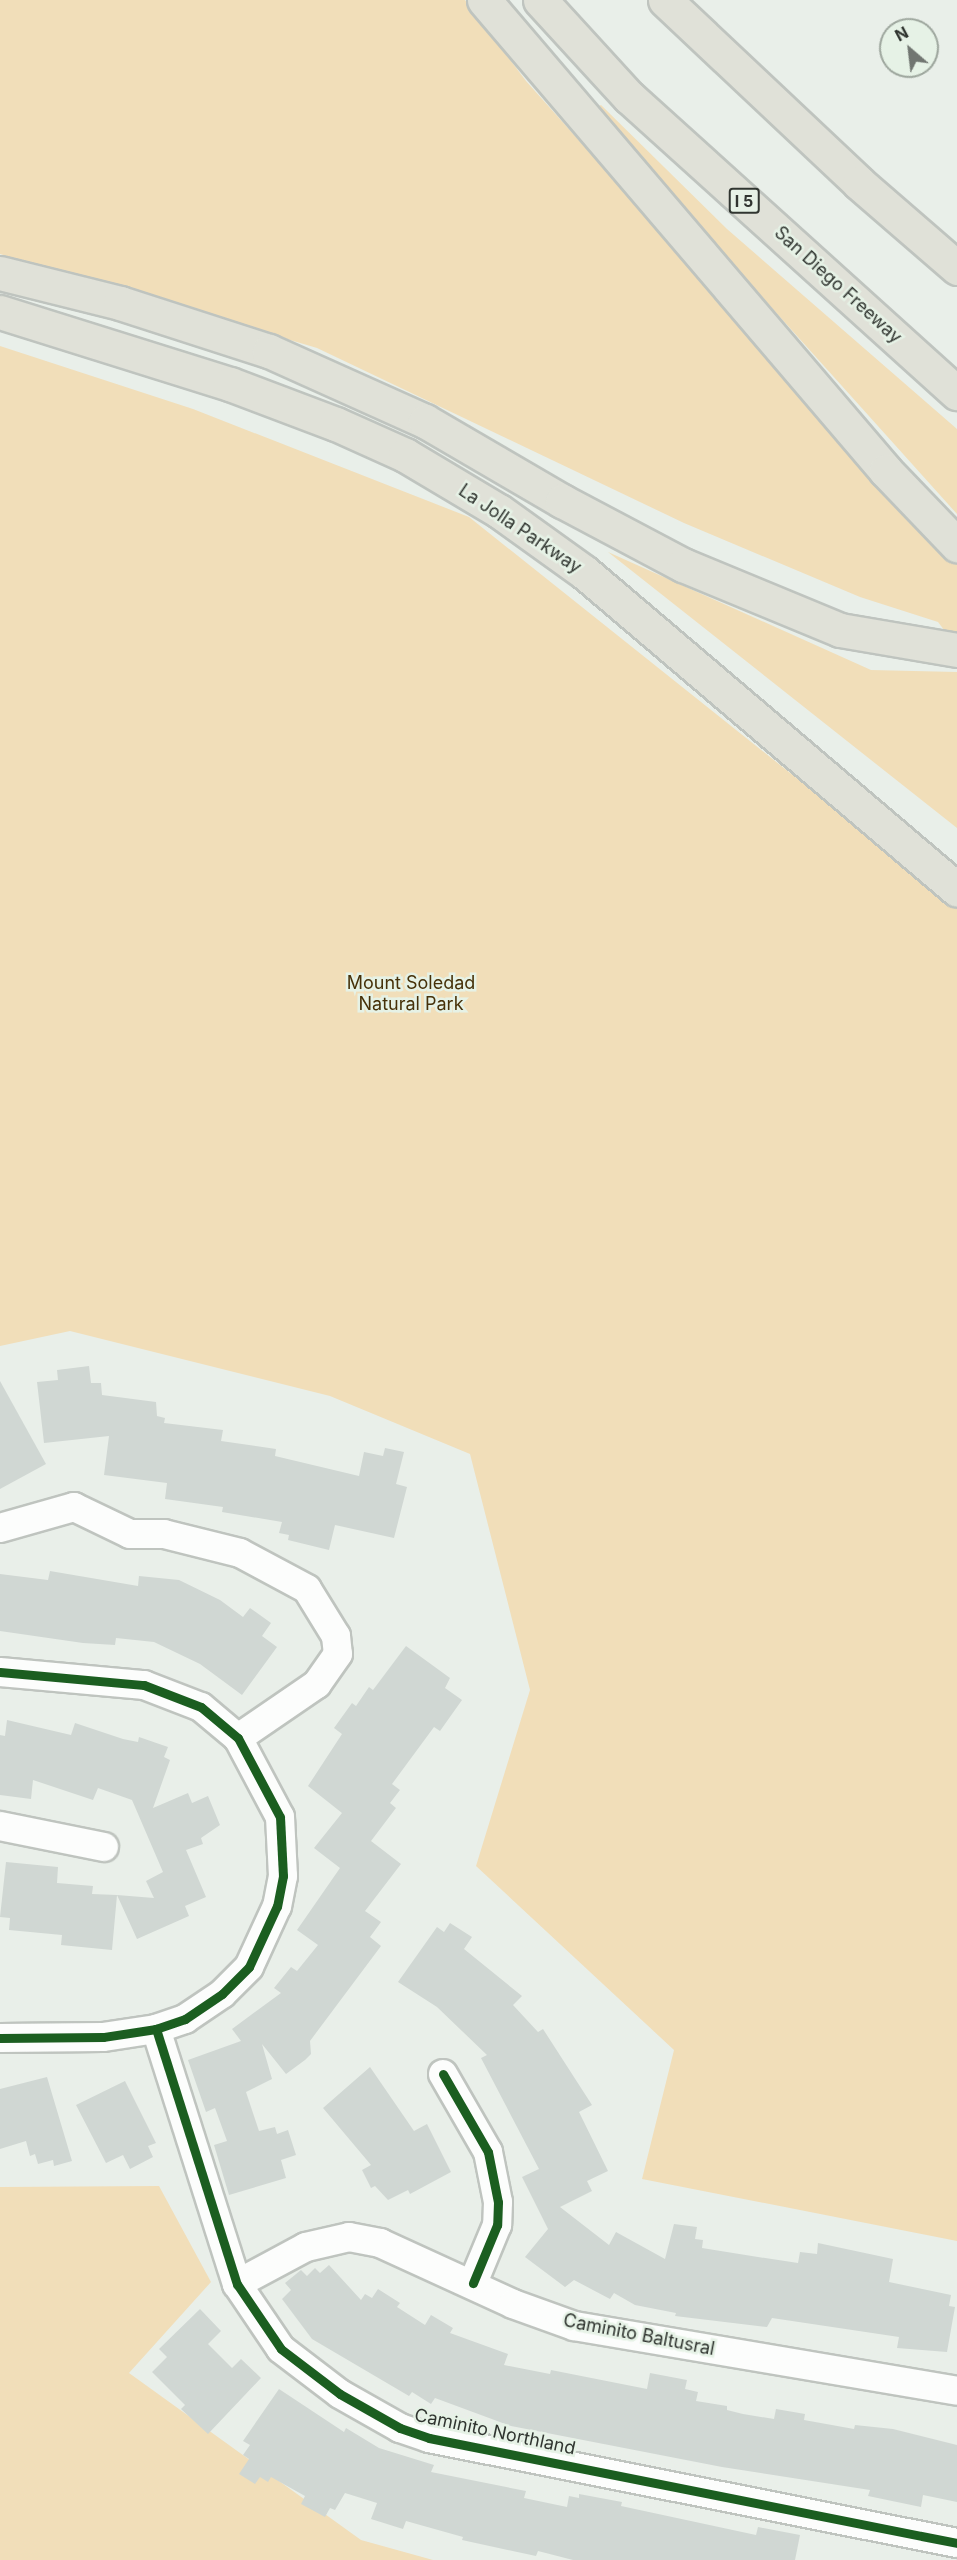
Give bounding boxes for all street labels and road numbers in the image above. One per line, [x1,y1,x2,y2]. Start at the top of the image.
road number: I 5 [728,188,760,214]
street label: San Diego Freeway [770,222,906,348]
street label: La Jolla Parkway [454,480,586,578]
street label: Caminito Baltusral [561,2310,717,2360]
street label: Caminito Northland [413,2404,577,2460]

